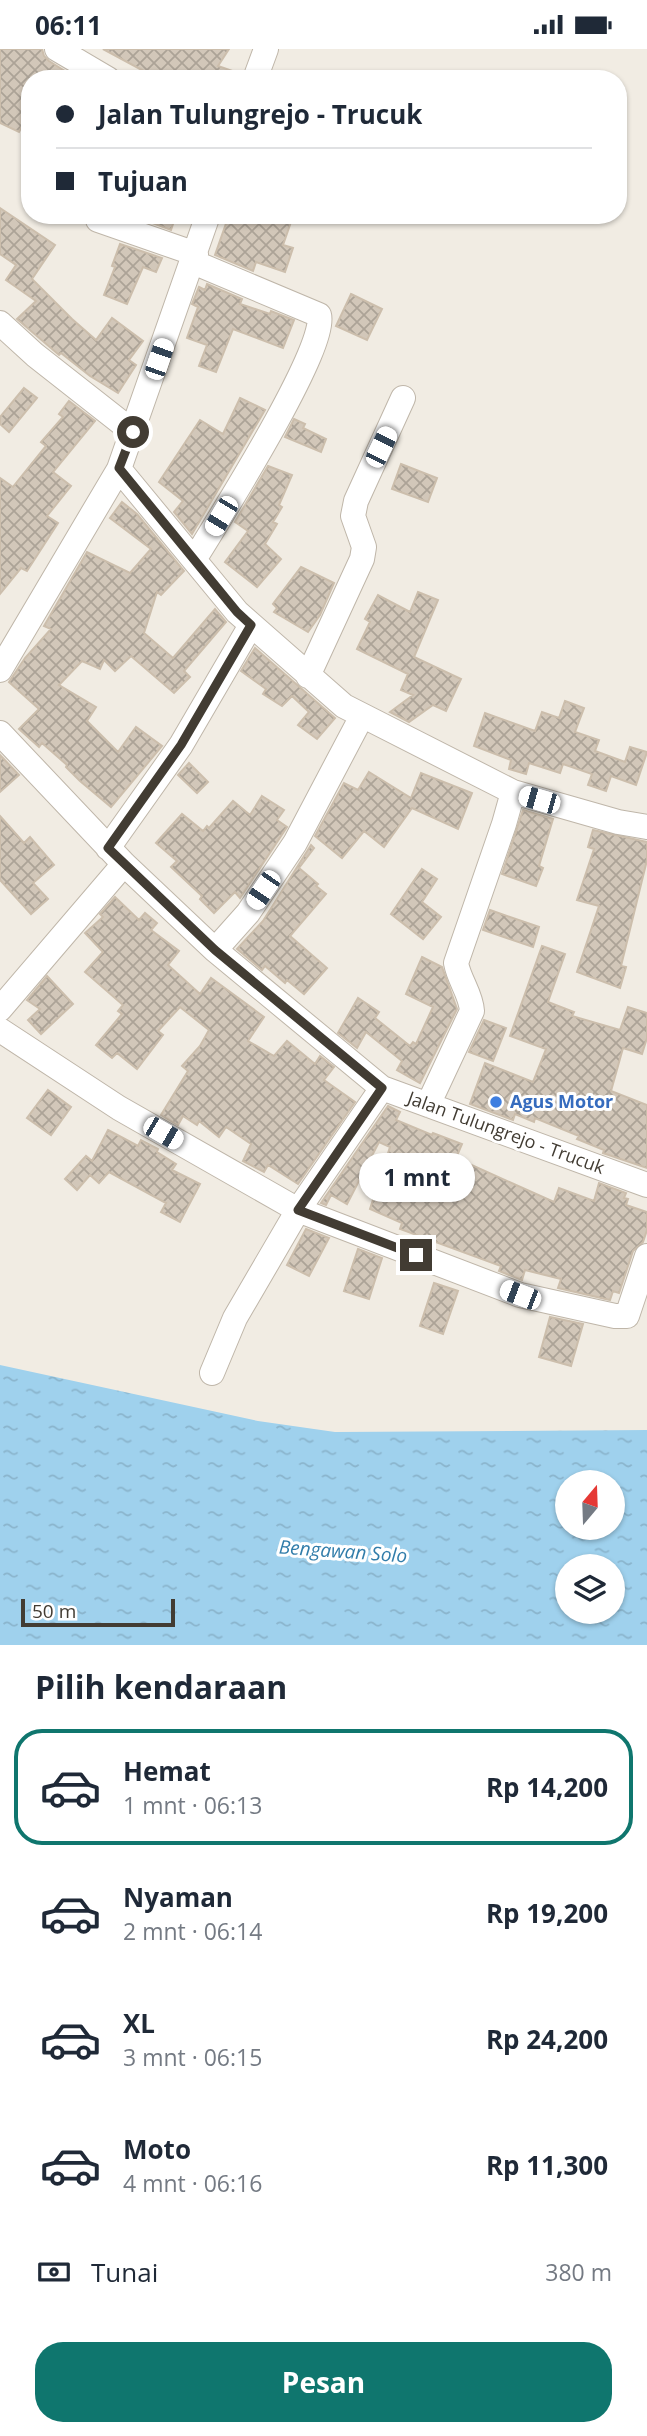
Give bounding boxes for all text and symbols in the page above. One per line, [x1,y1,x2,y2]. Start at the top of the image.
text: 06:11 [35,7,102,43]
text: Jalan Tulungrejo - Trucuk [98,96,422,132]
text: Tujuan [98,163,188,199]
car [143,336,176,382]
route start [117,416,149,448]
car [363,424,400,470]
car [202,493,241,539]
car [516,784,563,816]
car [243,867,284,913]
street label: Jalan Tulungrejo - Trucuk [403,1085,609,1179]
place label: Agus Motor [510,1089,613,1113]
marker: Agus Motor [488,1094,504,1110]
car [140,1113,187,1153]
callout: 1 mnt [358,1153,474,1203]
text: 1 mnt [384,1161,450,1193]
route end [400,1239,432,1271]
car [497,1278,544,1312]
north arrow [555,1470,625,1540]
map controls [555,1470,625,1624]
water label: Bengawan Solo [278,1534,408,1568]
button: layers [555,1554,625,1624]
scale bar [21,1596,175,1628]
text: 50 m [32,1598,76,1624]
text: Pilih kendaraan [35,1665,287,1708]
text: Hemat [123,1753,211,1789]
icon: car [39,1756,102,1819]
text: Rp 14,200 [486,1769,608,1805]
text: 1 mnt · 06:13 [123,1789,262,1821]
text: Nyaman [123,1879,233,1915]
icon: car [39,1882,102,1945]
text: Rp 19,200 [486,1895,608,1931]
text: 2 mnt · 06:14 [123,1915,262,1947]
text: XL [123,2005,155,2041]
icon: car [39,2008,102,2071]
text: Rp 24,200 [486,2021,608,2057]
text: 3 mnt · 06:15 [123,2041,262,2073]
text: Moto [123,2131,191,2167]
icon: car [39,2134,102,2197]
text: Rp 11,300 [486,2147,608,2183]
text: 4 mnt · 06:16 [123,2167,262,2199]
icon: cash [35,2253,73,2291]
text: Tunai [91,2254,158,2290]
text: 380 m [545,2256,612,2288]
button: Pesan [35,2342,612,2422]

